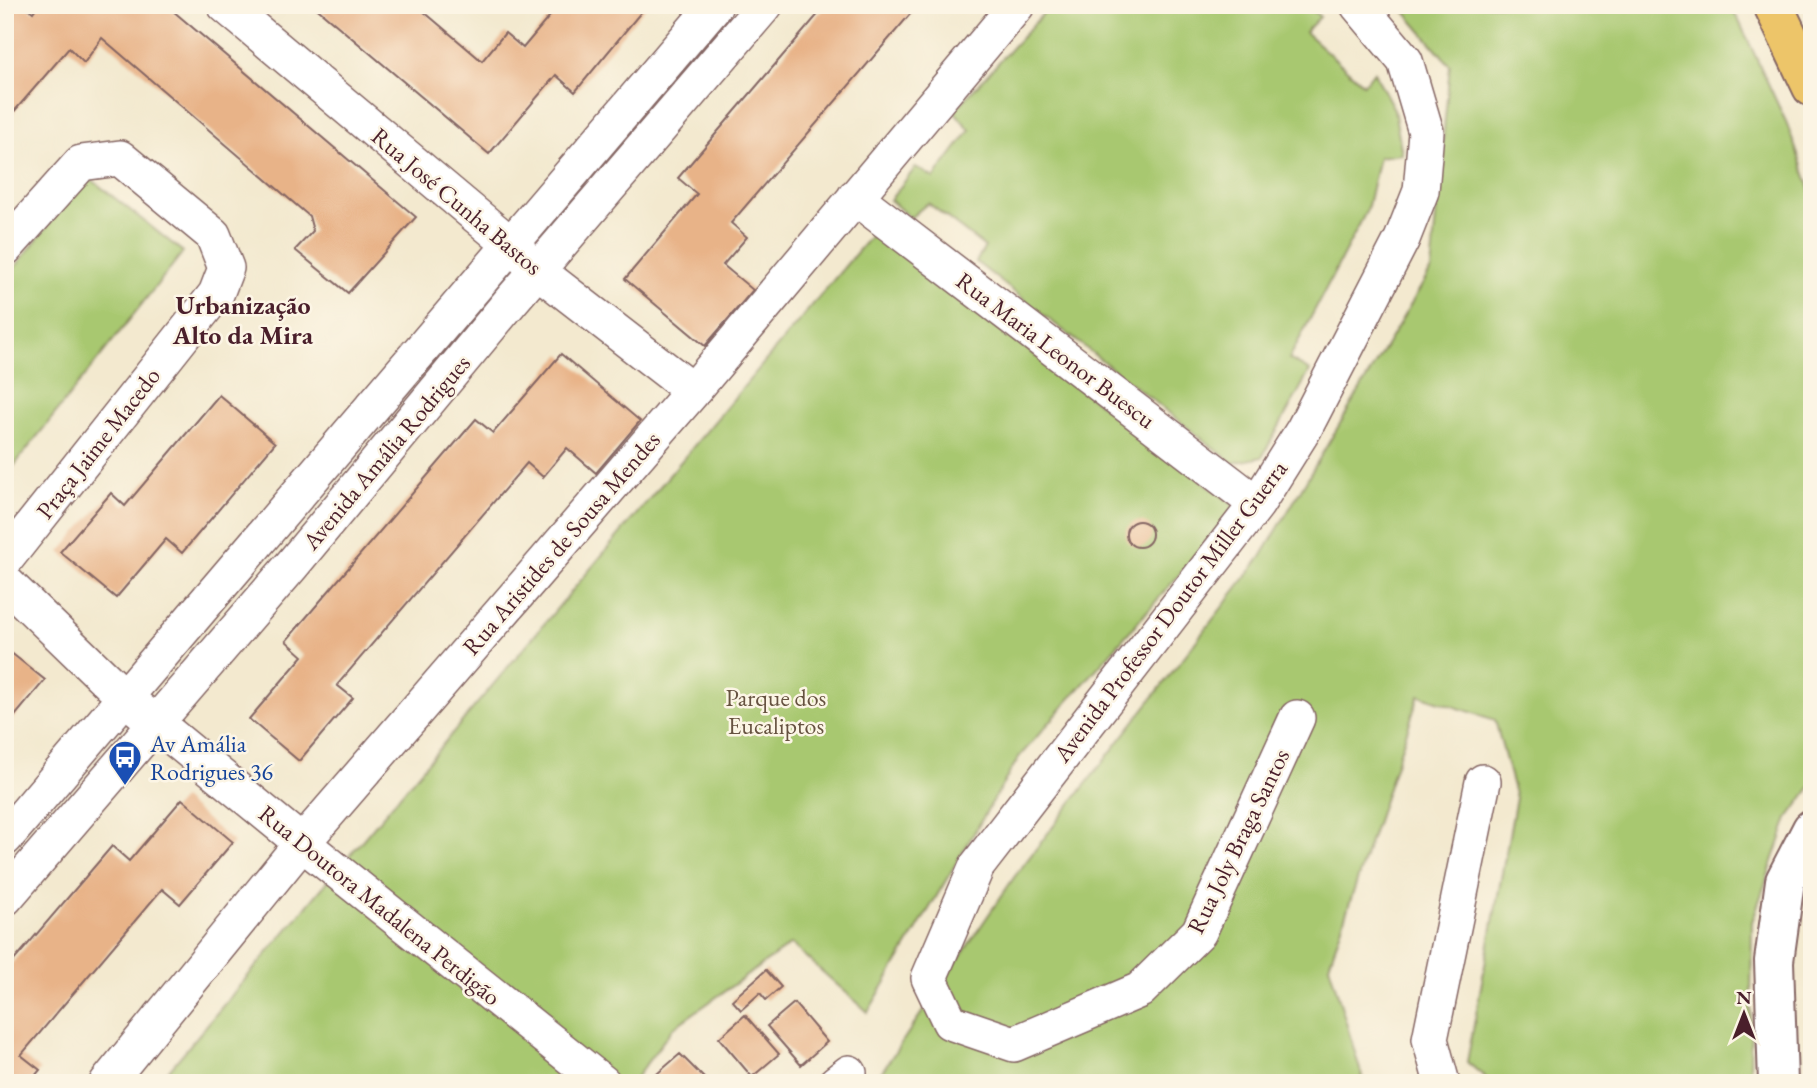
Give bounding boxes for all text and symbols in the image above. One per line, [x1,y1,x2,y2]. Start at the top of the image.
street label: Rua José Cunha Bastos [365,120,549,282]
street label: Rua Maria Leonor Buescu [950,265,1162,435]
district label: Urbanização Alto da Mira [172,288,314,352]
street label: Avenida Amália Rodrigues [295,348,477,557]
street label: Praça Jaime Macedo [29,361,167,525]
street label: Rua Aristides de Sousa Mendes [455,425,667,661]
street label: Avenida Professor Doutor Miller Guerra [1046,454,1294,769]
park label: Parque dos Eucaliptos [726,682,826,741]
place label: Av Amália Rodrigues 36 [149,728,273,787]
bus stop icon: Av Amália Rodrigues 36 [106,738,144,787]
street label: Rua Joly Braga Santos [1180,743,1296,939]
street label: Rua Doutora Madalena Perdigão [253,798,507,1012]
north arrow [1708,979,1778,1050]
text: N [1736,985,1752,1010]

